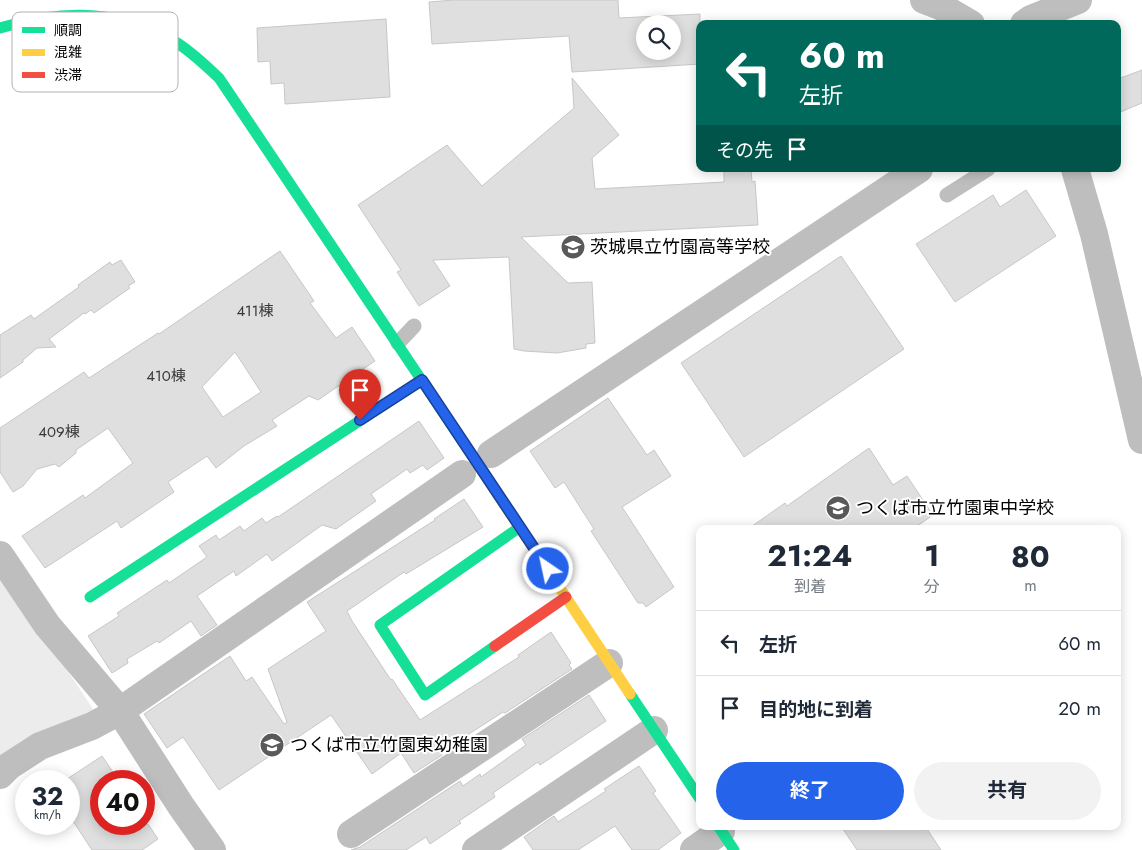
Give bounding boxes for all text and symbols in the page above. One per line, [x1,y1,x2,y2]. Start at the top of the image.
legend [12,12,178,92]
map controls [636,15,681,60]
button: search [636,15,681,60]
text: 順調 [54,20,82,40]
text: 60 m [799,31,885,81]
icon: left [716,40,781,105]
text: 混雑 [54,42,82,62]
text: 渋滞 [54,65,82,85]
text: 左折 [799,79,843,111]
icon: arrive [783,135,811,163]
text: その先 [716,137,773,164]
school or university icon: 茨城県立竹園高等学校 [560,234,586,260]
place label: 茨城県立竹園高等学校 [590,234,770,260]
house number: 411棟 [236,300,274,322]
house number: 410棟 [146,365,186,387]
pin [339,369,381,420]
icon: arrive [346,376,374,404]
house number: 409棟 [38,421,80,443]
school or university icon: つくば市立竹園東中学校 [825,495,851,521]
place label: つくば市立竹園東中学校 [856,495,1054,521]
text: 21:24 [767,534,853,577]
text: 1 [924,534,939,577]
text: 80 [1011,535,1050,578]
position arrow [521,542,573,594]
text: m [1024,574,1037,597]
text: 到着 [794,575,826,598]
text: 分 [924,575,940,598]
icon: left [716,629,744,657]
text: 60 m [1058,630,1101,657]
text: 左折 [759,631,797,658]
icon: arrive [716,694,744,722]
text: 20 m [1058,695,1101,722]
text: 目的地に到着 [759,696,873,723]
school or university icon: つくば市立竹園東幼稚園 [259,732,285,758]
place label: つくば市立竹園東幼稚園 [290,732,488,758]
button: 終了 [716,762,904,820]
button: 共有 [914,762,1101,820]
speed limit sign: 40 [90,770,155,835]
text: 32 [32,778,63,814]
text: km/h [34,806,61,824]

